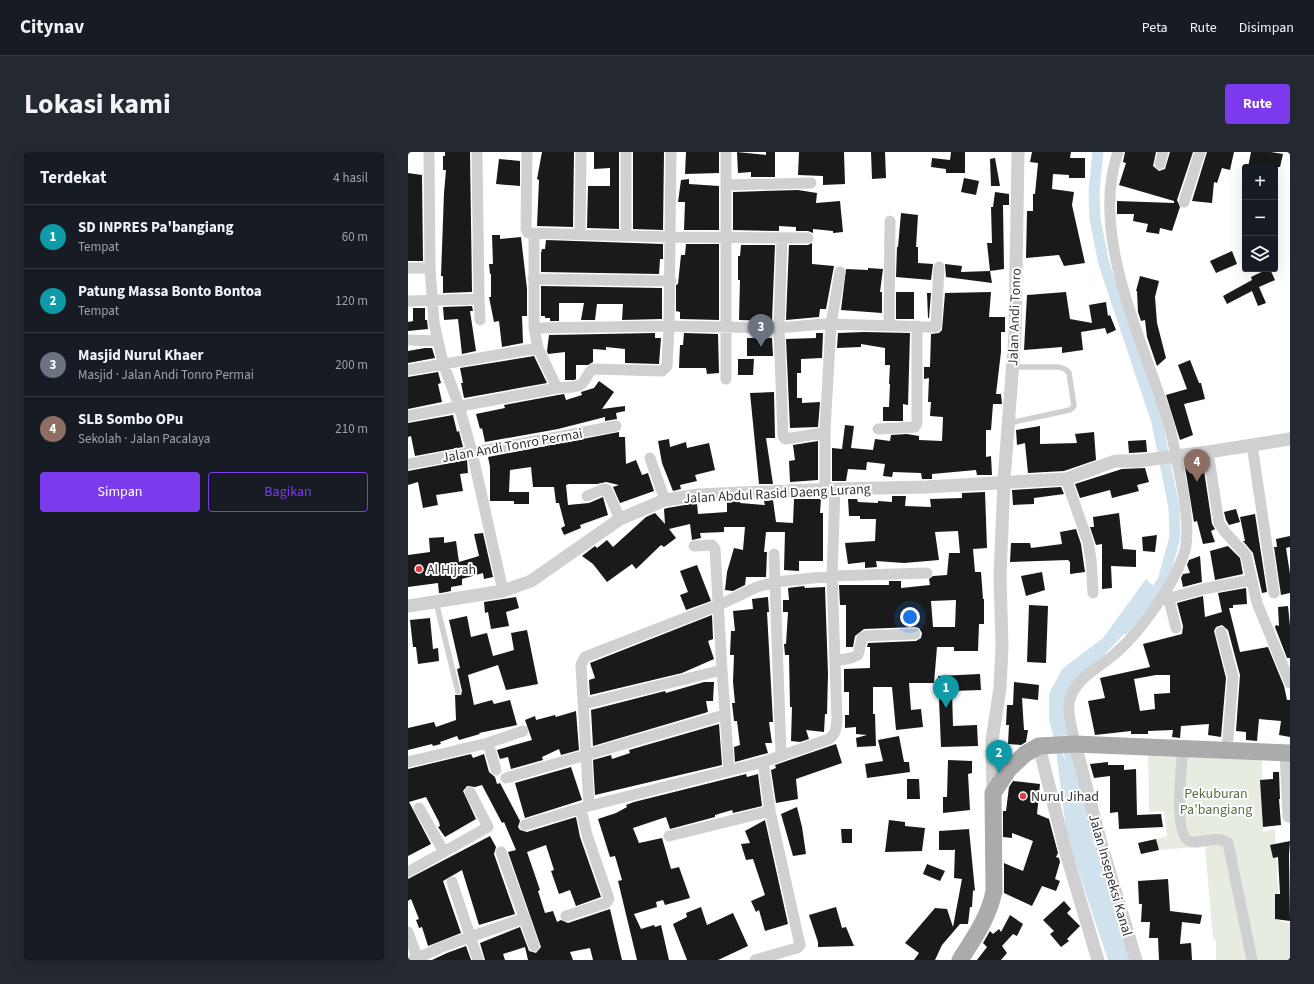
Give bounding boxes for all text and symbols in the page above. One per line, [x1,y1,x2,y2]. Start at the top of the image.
text: Citynav [20,14,84,41]
text: Peta [1142,18,1168,38]
text: Rute [1190,18,1217,38]
text: Disimpan [1239,18,1294,38]
text: Lokasi kami [24,84,171,124]
button: Rute [1225,84,1290,124]
map controls [1242,164,1278,272]
button: + [1242,164,1278,200]
text: Terdekat [40,166,106,190]
text: 4 hasil [333,169,368,187]
button: − [1242,200,1278,236]
text: SD INPRES Pa'bangiang [78,217,233,238]
text: 1 [50,228,56,246]
text: 60 m [342,228,368,246]
button: layers [1242,236,1278,272]
text: Tempat [78,238,119,256]
street label: Jalan Andi Tonro [1003,268,1027,366]
text: Patung Massa Bonto Bontoa [78,281,262,302]
text: 2 [50,292,56,310]
text: 120 m [335,292,368,310]
text: Tempat [78,302,119,320]
pin: 3 [748,314,774,347]
text: Masjid Nurul Khaer [78,345,204,366]
text: 3 [50,356,56,374]
text: 200 m [335,356,368,374]
text: Masjid · Jalan Andi Tonro Permai [78,366,254,384]
text: SLB Sombo OPu [78,409,183,430]
text: 4 [50,420,56,438]
text: 210 m [335,420,368,438]
street label: Jalan Andi Tonro Permai [440,424,584,468]
text: Sekolah · Jalan Pacalaya [78,430,210,448]
pin: 4 [1184,449,1210,482]
button: Simpan [40,472,200,512]
button: Bagikan [208,472,368,512]
street label: Jalan Abdul Rasid Daeng Lurang [683,479,871,509]
place label: Al Hijrah [427,560,476,580]
marker: Al Hijrah [414,564,424,574]
your location [900,607,920,627]
pin: 1 [933,675,959,708]
pin: 2 [986,740,1012,773]
park label: Pekuburan Pa'bangiang [1180,784,1252,820]
place label: Nurul Jihad [1031,787,1099,807]
marker: Nurul Jihad [1018,791,1028,801]
street label: Jalan Insepeksi Kanal [1083,812,1137,939]

